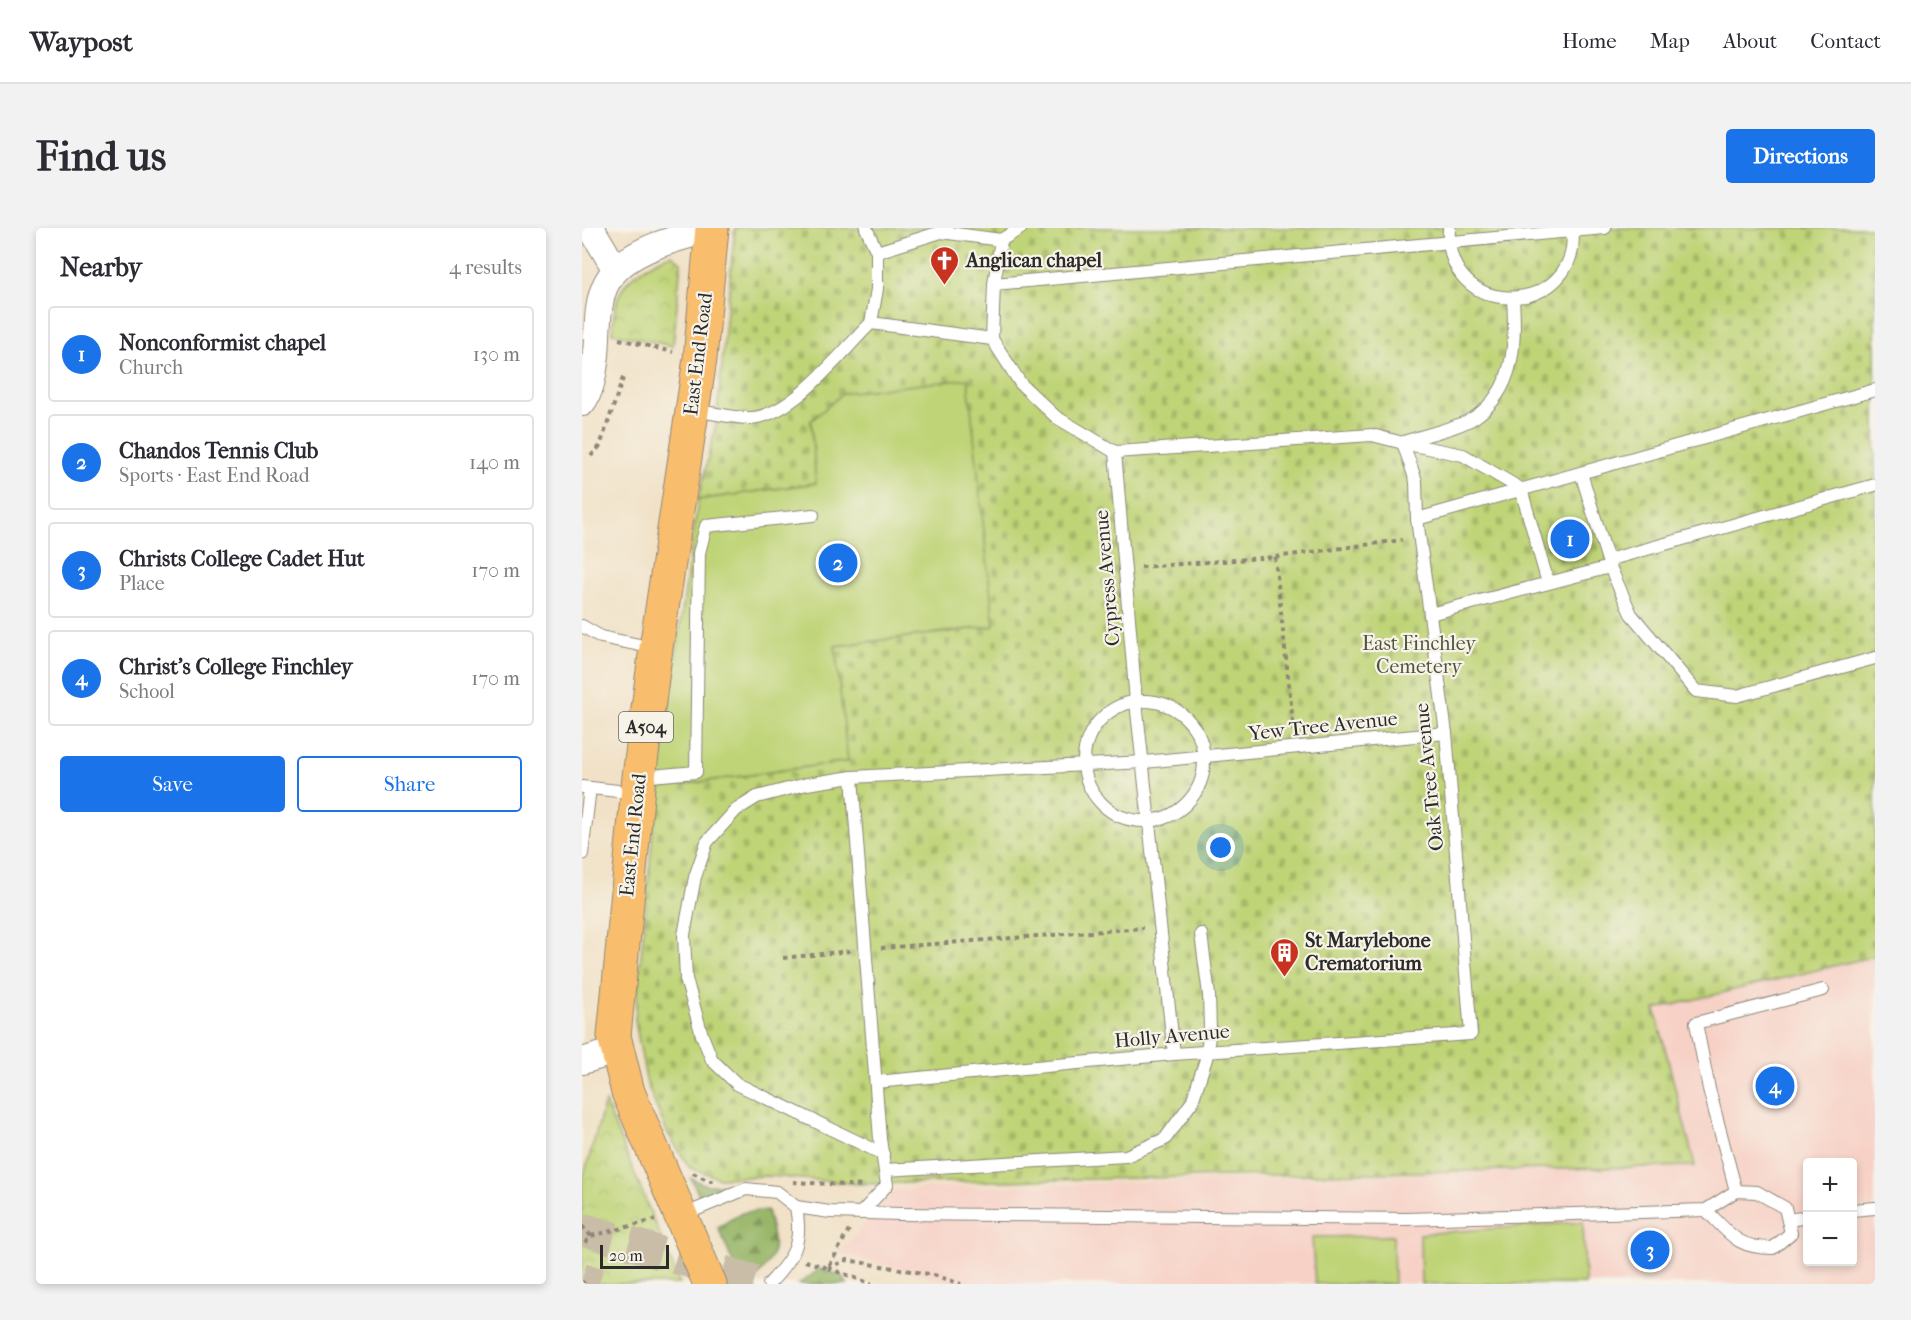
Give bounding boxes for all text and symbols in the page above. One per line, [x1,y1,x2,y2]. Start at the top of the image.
text: Waypost [30,25,133,58]
text: Home [1562,29,1617,53]
text: Map [1650,29,1690,53]
text: About [1723,29,1777,53]
text: Contact [1810,29,1881,53]
button: Directions [1726,129,1875,183]
text: Find us [36,132,166,181]
church icon: Anglican chapel [929,244,961,286]
place label: Anglican chapel [964,249,1102,272]
text: Nearby [60,252,142,283]
text: 4 results [449,256,522,279]
street label: East End Road [679,290,717,417]
text: Nonconformist chapel [119,330,326,356]
text: 1 [78,343,85,366]
text: 130 m [473,343,520,366]
text: Church [119,356,183,379]
text: Chandos Tennis Club [119,438,318,464]
text: 2 [76,451,87,474]
text: 140 m [469,451,520,474]
text: Sports · East End Road [119,464,310,487]
street label: Cypress Avenue [1090,509,1124,647]
pin: 1 [1550,516,1590,562]
pin: 2 [818,540,858,586]
text: Christs College Cadet Hut [119,546,365,572]
text: 3 [77,559,86,582]
text: 170 m [471,559,520,582]
text: Place [119,572,165,595]
park label: East Finchley Cemetery [1362,632,1477,678]
text: Christ's College Finchley [119,654,353,680]
text: 4 [76,667,87,690]
text: 170 m [471,667,520,690]
text: School [119,680,175,703]
street label: Oak Tree Avenue [1410,702,1448,852]
street label: Yew Tree Avenue [1246,707,1399,745]
road number: A504 [619,712,673,742]
button: Save [60,756,285,812]
button: Share [297,756,522,812]
street label: East End Road [615,771,651,898]
your location [1206,833,1235,862]
place label: St Marylebone Crematorium [1305,929,1431,975]
building icon: St Marylebone Crematorium [1268,936,1300,978]
street label: Holly Avenue [1113,1019,1231,1052]
pin: 4 [1756,1064,1794,1108]
map controls [1803,1158,1857,1266]
button: + [1803,1158,1857,1212]
button: − [1803,1212,1857,1266]
pin: 3 [1630,1228,1670,1272]
scale bar [600,1242,669,1270]
text: 20 m [609,1246,643,1265]

